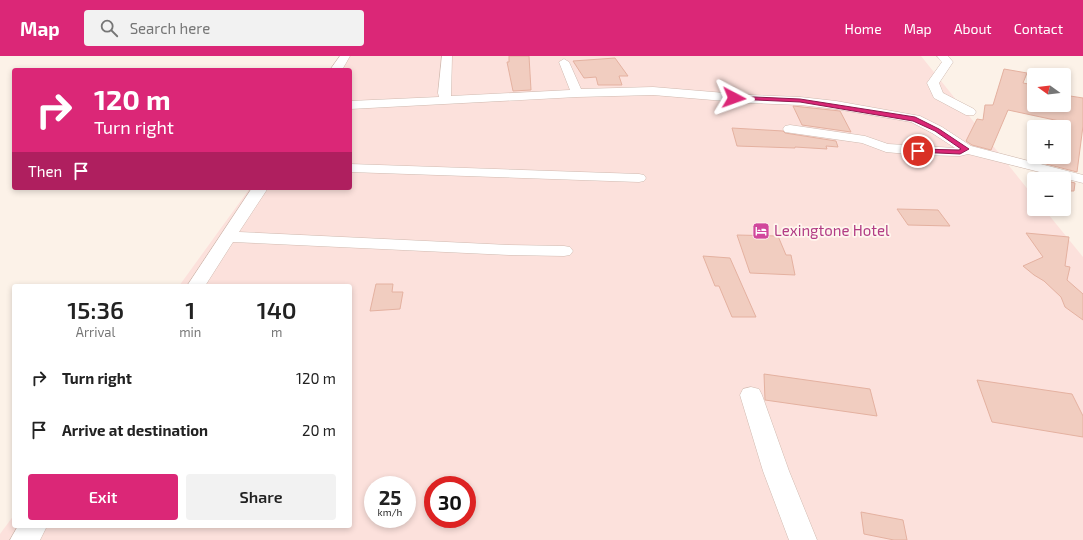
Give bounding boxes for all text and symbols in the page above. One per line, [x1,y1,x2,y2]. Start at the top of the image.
search box [84,10,364,46]
text: Map [20,17,60,40]
icon: search [98,17,120,39]
text: Search here [130,19,210,37]
text: Home [845,20,882,37]
text: Map [904,20,932,37]
text: About [954,20,992,37]
text: Contact [1014,20,1063,37]
north arrow [1027,68,1071,112]
map controls [1027,68,1071,216]
position arrow [713,77,755,119]
text: 120 m [94,82,171,116]
icon: right [28,84,80,136]
text: Turn right [94,116,174,138]
button: + [1027,120,1071,164]
pin [901,134,935,168]
icon: arrive [907,140,929,162]
icon: arrive [70,160,92,182]
text: Then [28,162,62,180]
button: − [1027,172,1071,216]
hotel icon: Lexingtone Hotel [751,221,771,241]
place label: Lexingtone Hotel [774,221,890,239]
text: 15:36 [67,295,124,324]
text: 1 [185,295,195,324]
text: 140 [257,295,297,324]
text: Arrival [76,324,115,340]
text: min [179,324,201,340]
text: m [271,324,282,340]
icon: right [28,367,50,389]
text: Turn right [62,369,132,387]
text: 120 m [296,369,336,387]
icon: arrive [28,419,50,441]
text: Arrive at destination [62,421,208,439]
text: 20 m [302,421,336,439]
button: Exit [28,474,178,520]
button: Share [186,474,336,520]
speed limit sign: 30 [424,476,476,528]
text: 25 [379,485,401,509]
text: km/h [378,506,402,518]

